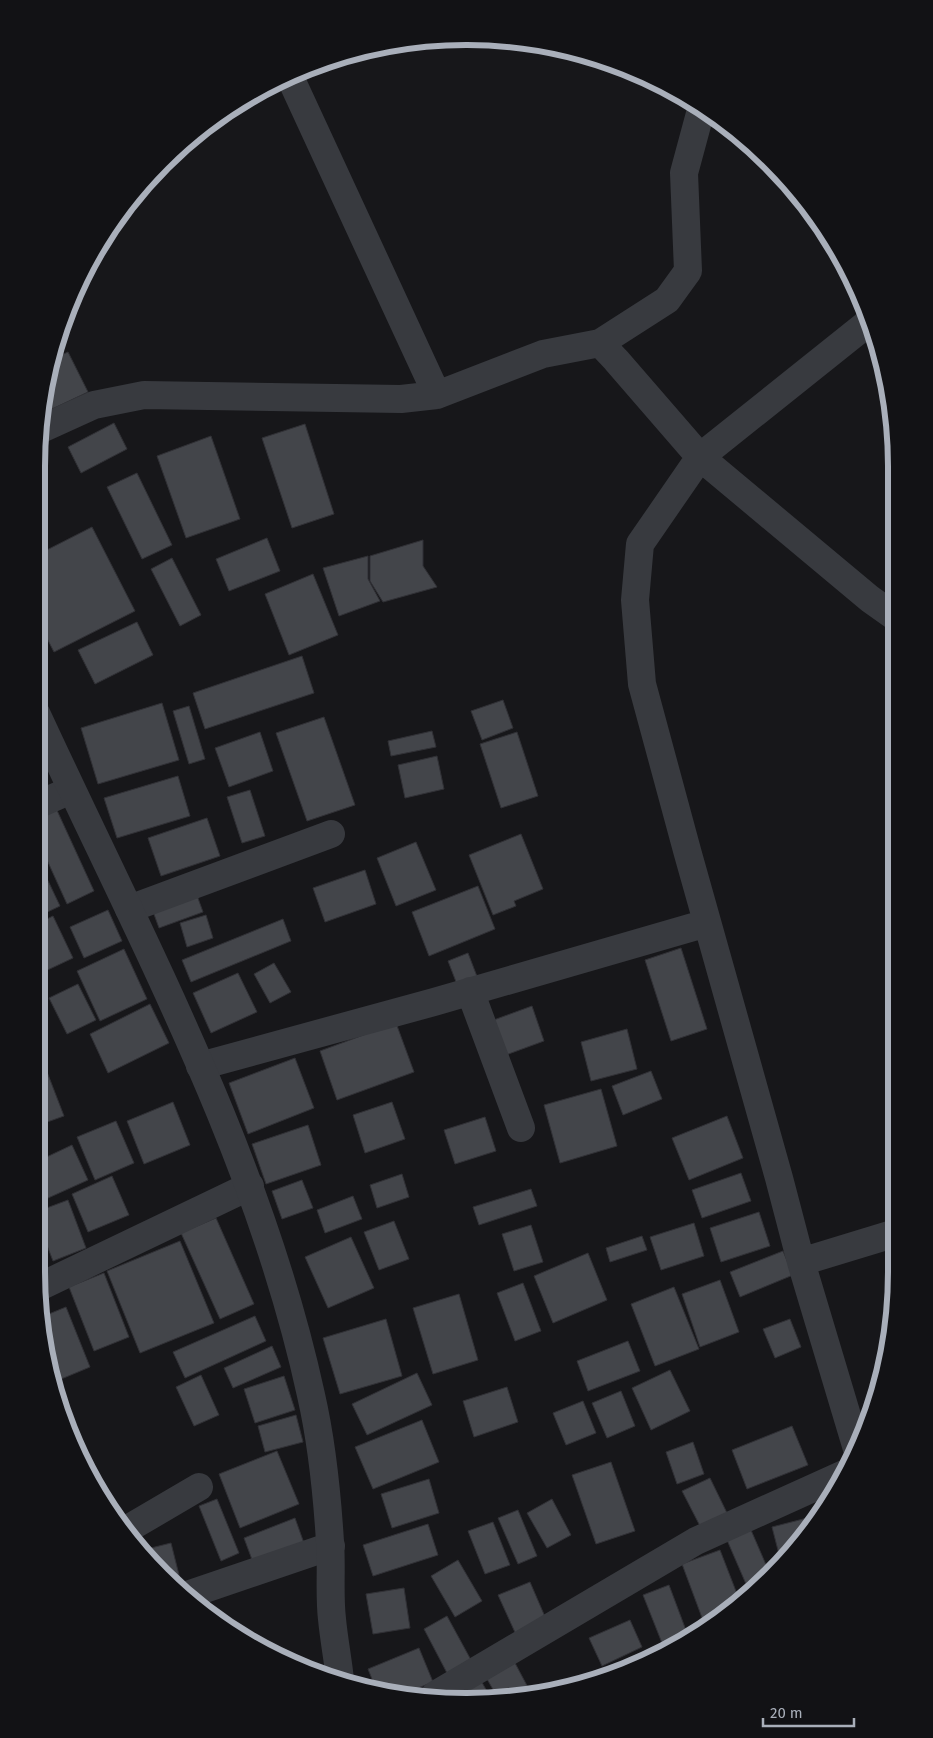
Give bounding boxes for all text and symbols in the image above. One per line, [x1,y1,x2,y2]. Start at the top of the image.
scale bar [763,1696,854,1728]
text: 20 m [770,1704,803,1722]

